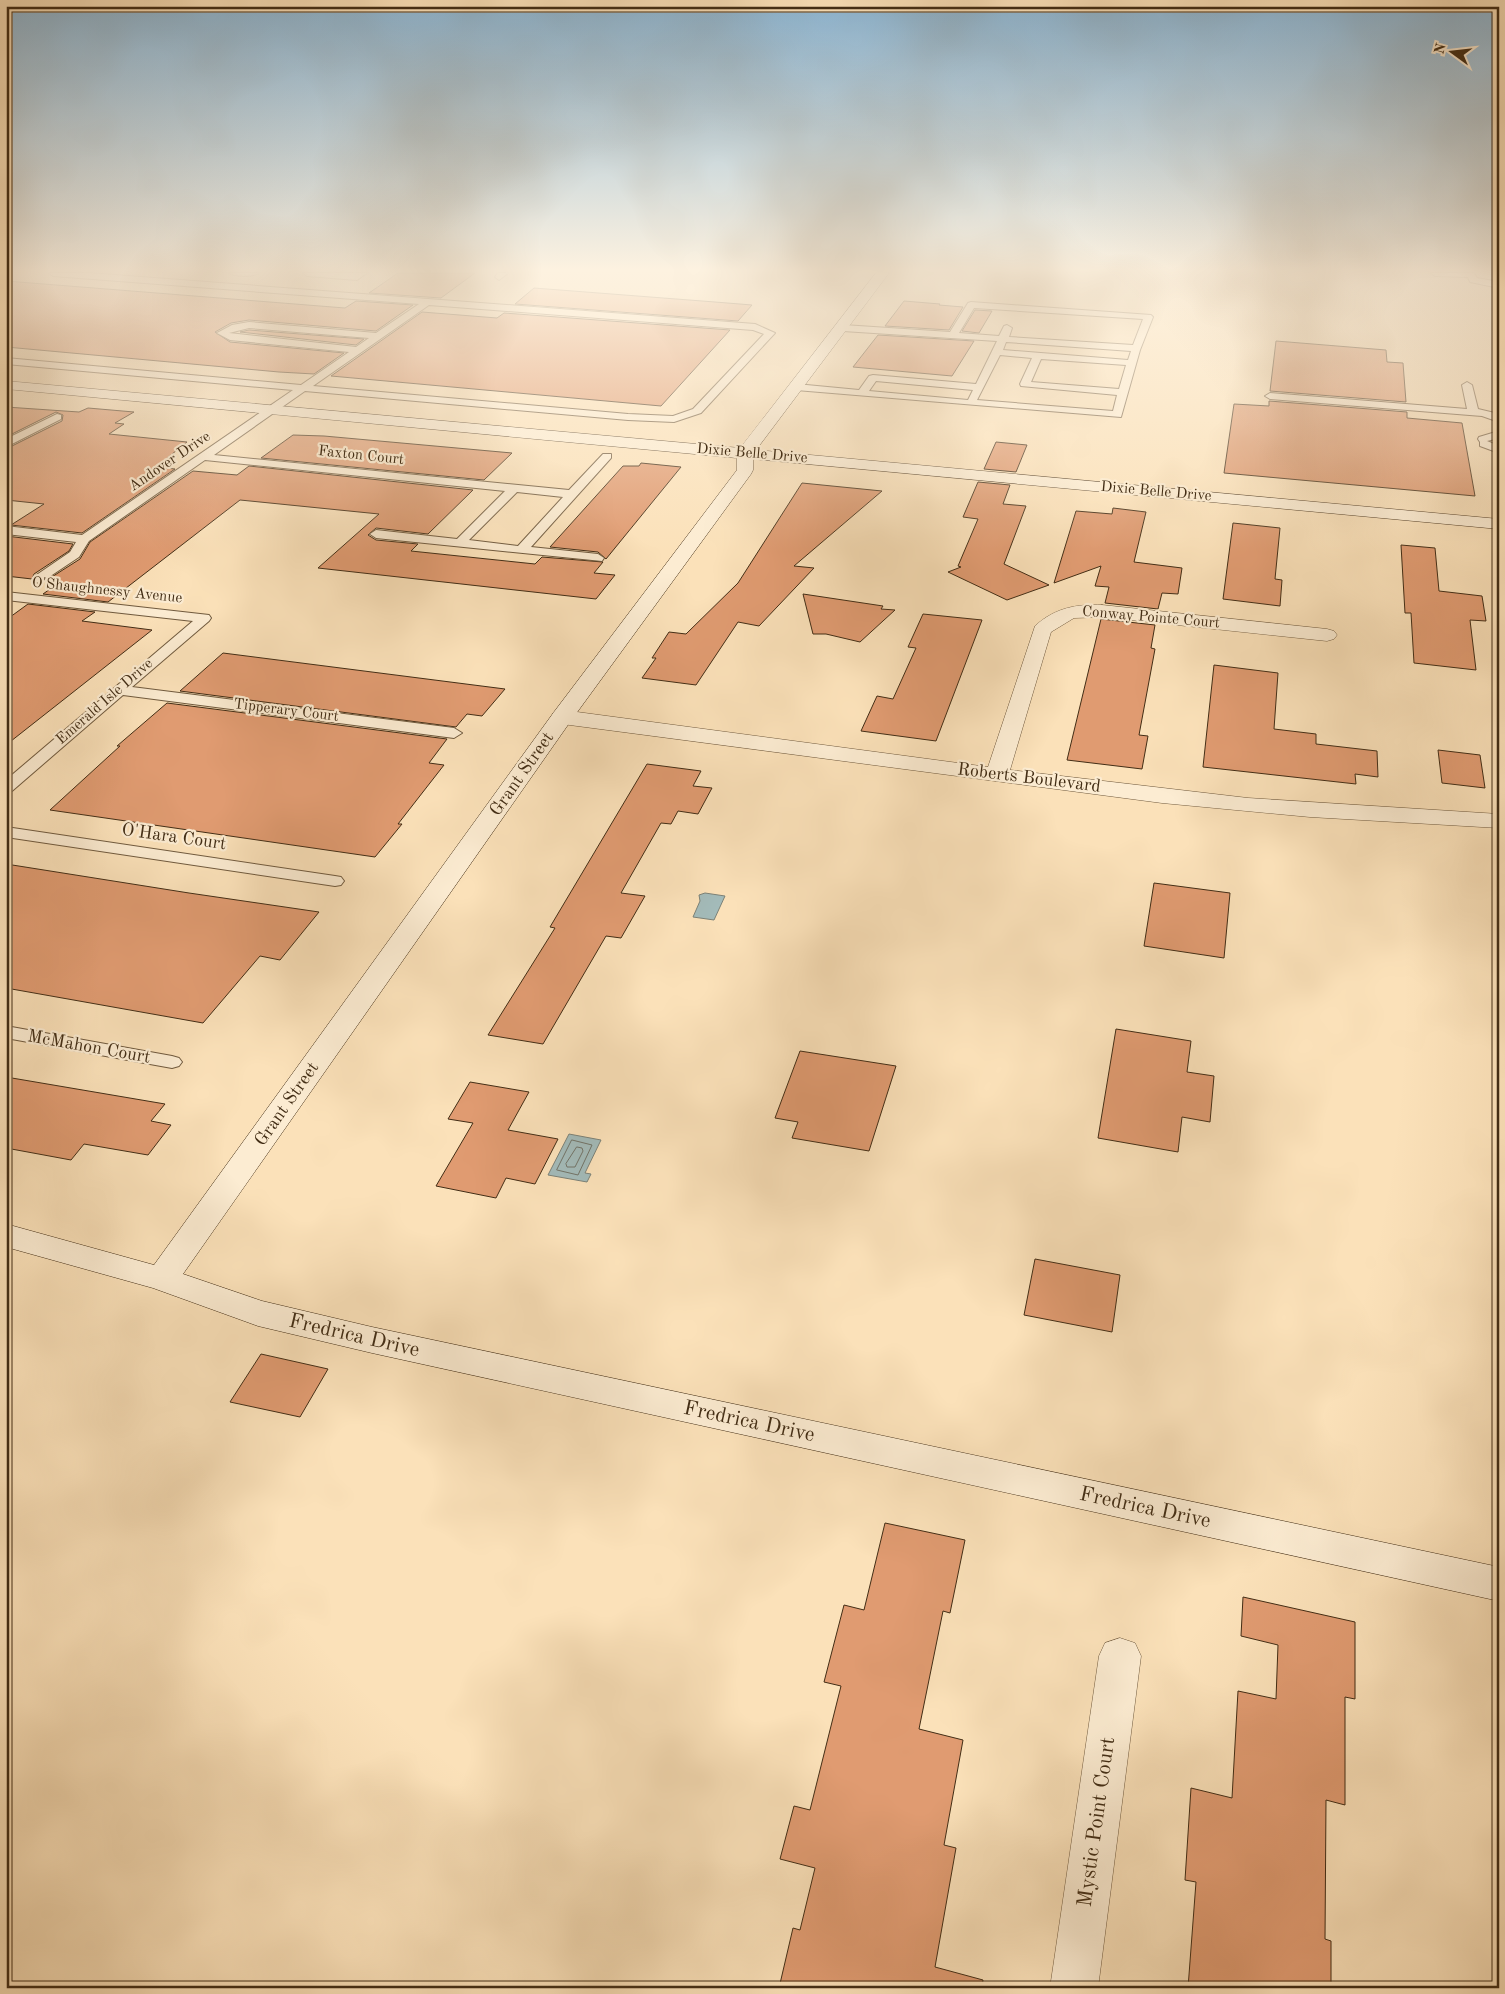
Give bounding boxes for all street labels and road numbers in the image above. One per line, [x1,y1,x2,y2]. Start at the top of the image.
street label: Andover Drive [127,429,214,495]
street label: Dixie Belle Drive [696,442,808,466]
street label: Faxton Court [317,444,405,468]
street label: Dixie Belle Drive [1100,480,1212,504]
street label: O'Shaughnessy Avenue [31,576,183,606]
street label: Conway Pointe Court [1081,604,1221,632]
street label: Emerald Isle Drive [54,656,156,748]
street label: Tipperary Court [232,697,340,725]
street label: Grant Street [487,729,557,819]
street label: Roberts Boulevard [956,760,1102,796]
street label: O'Hara Court [120,821,228,853]
street label: McMahon Court [26,1027,152,1067]
street label: Grant Street [252,1059,322,1149]
street label: Fredrica Drive [287,1311,421,1361]
street label: Fredrica Drive [681,1398,817,1446]
street label: Fredrica Drive [1077,1484,1213,1532]
street label: Mystic Point Court [1075,1736,1119,1908]

